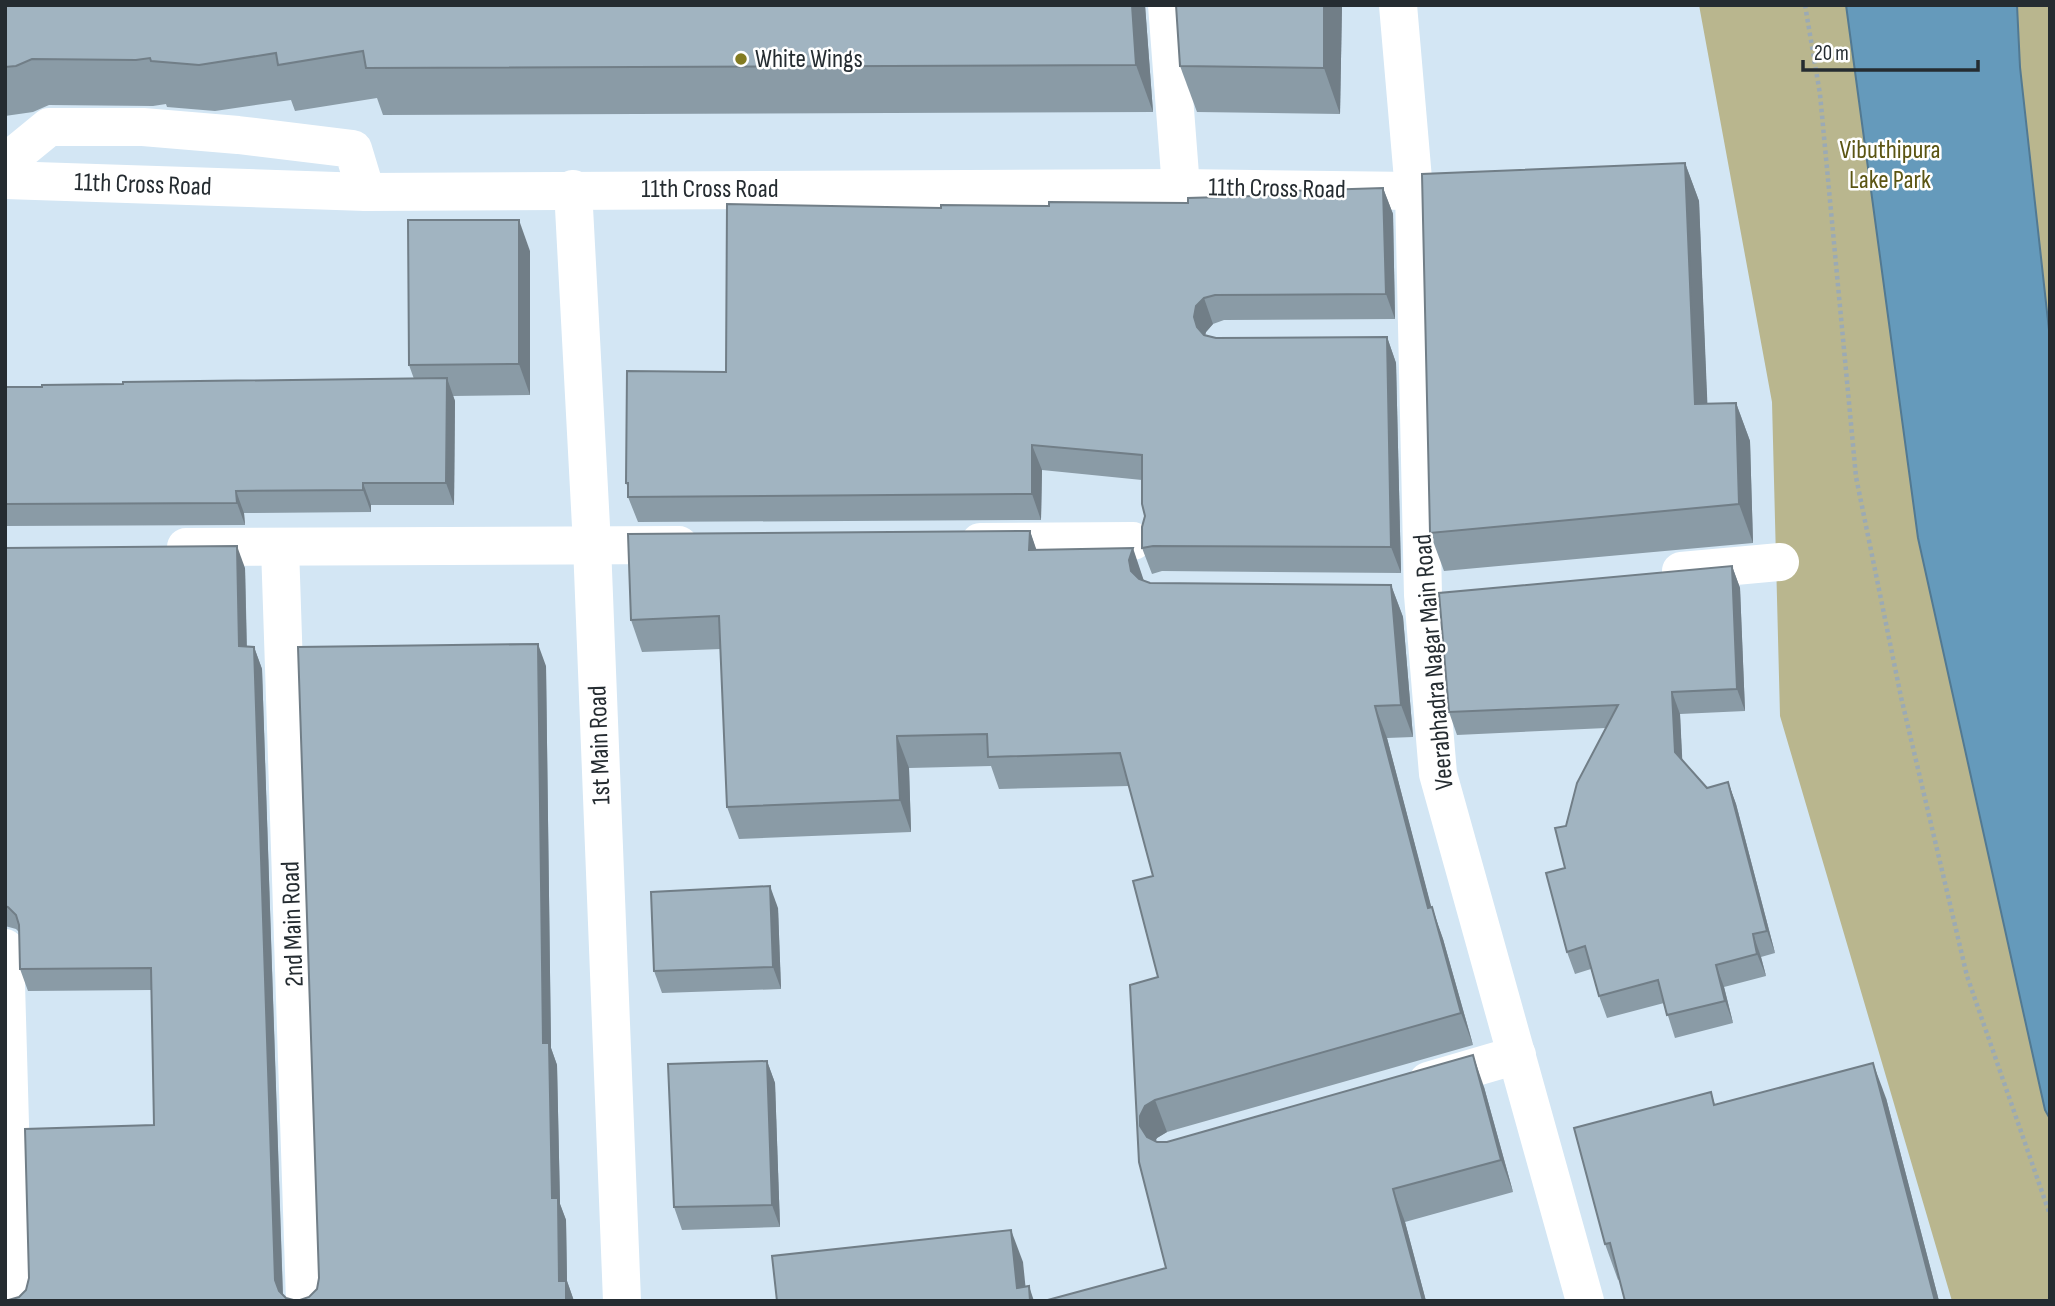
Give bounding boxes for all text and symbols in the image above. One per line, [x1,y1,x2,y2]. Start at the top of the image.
scale bar [1803,28,1978,72]
text: 20 m [1814,41,1849,66]
place label: White Wings [755,44,863,75]
marker: White Wings [733,51,749,67]
park label: Vibuthipura Lake Park [1840,135,1940,196]
street label: 11th Cross Road [74,167,212,203]
street label: 11th Cross Road [1208,172,1346,206]
street label: 11th Cross Road [641,174,779,205]
street label: Veerabhadra Nagar Main Road [1407,533,1461,791]
street label: 1st Main Road [582,685,618,805]
street label: 2nd Main Road [275,861,311,987]

